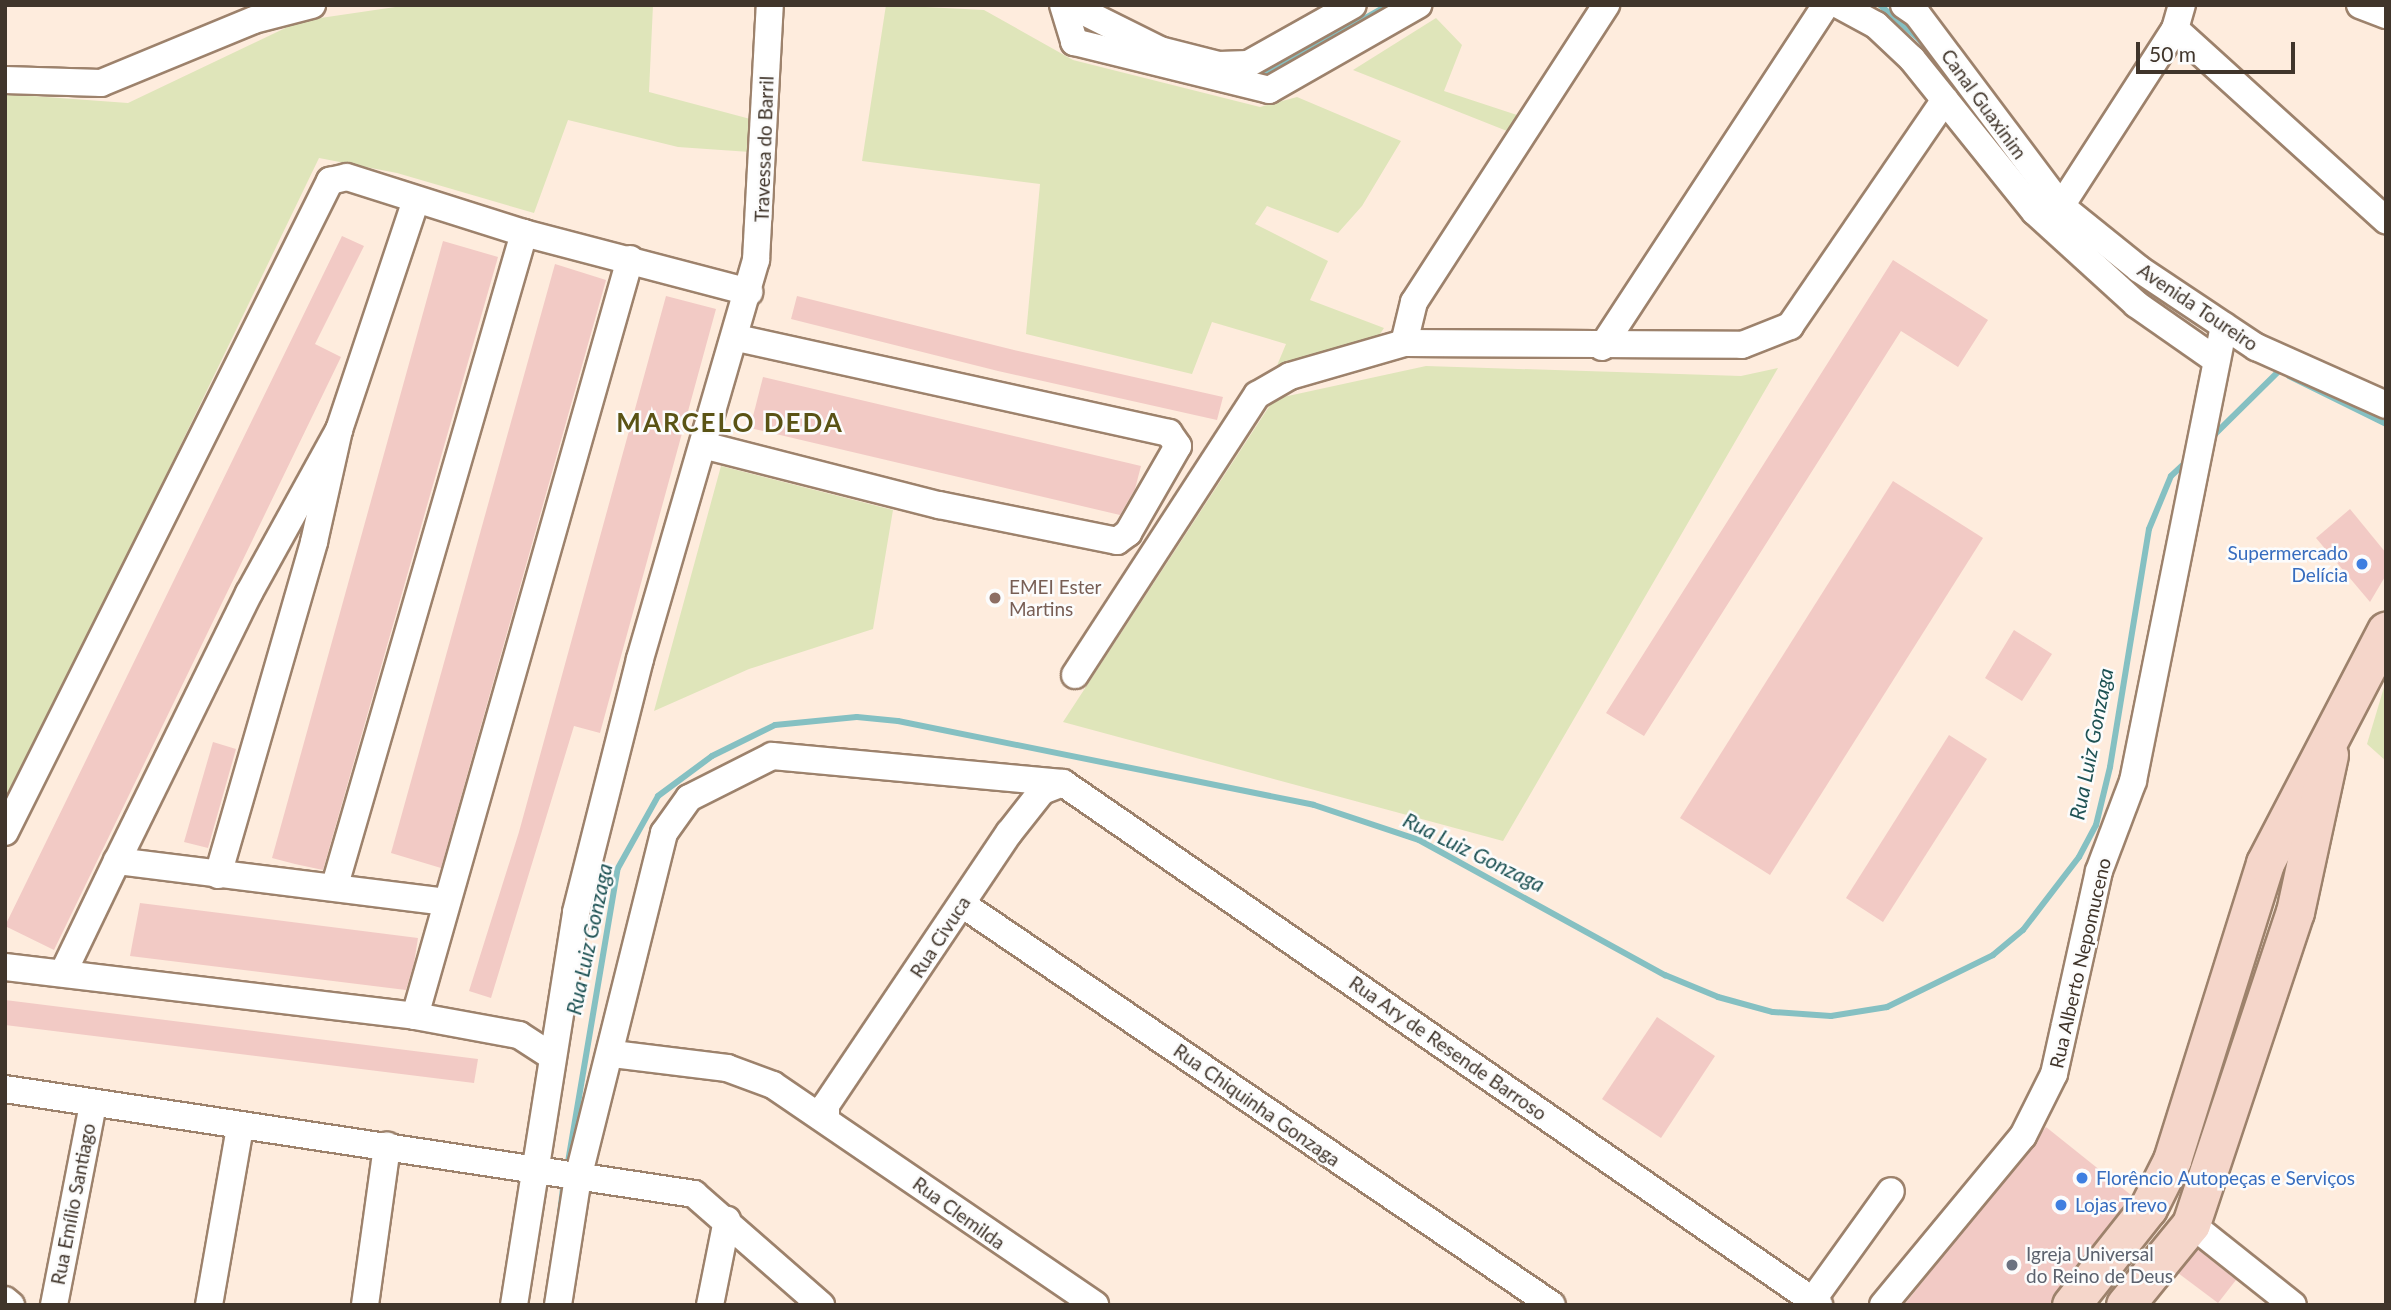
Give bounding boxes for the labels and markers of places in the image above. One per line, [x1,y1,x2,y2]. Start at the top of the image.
place label: Supermercado Delícia [2228,542,2348,586]
marker: Supermercado Delícia [2354,556,2370,572]
place label: EMEI Ester Martins [1009,576,1102,620]
marker: EMEI Ester Martins [987,590,1003,606]
place label: Florêncio Autopeças e Serviços [2096,1167,2356,1189]
marker: Florêncio Autopeças e Serviços [2074,1170,2090,1186]
place label: Lojas Trevo [2075,1194,2168,1216]
marker: Lojas Trevo [2053,1197,2069,1213]
place label: Igreja Universal do Reino de Deus [2026,1243,2173,1287]
marker: Igreja Universal do Reino de Deus [2004,1257,2020,1273]

